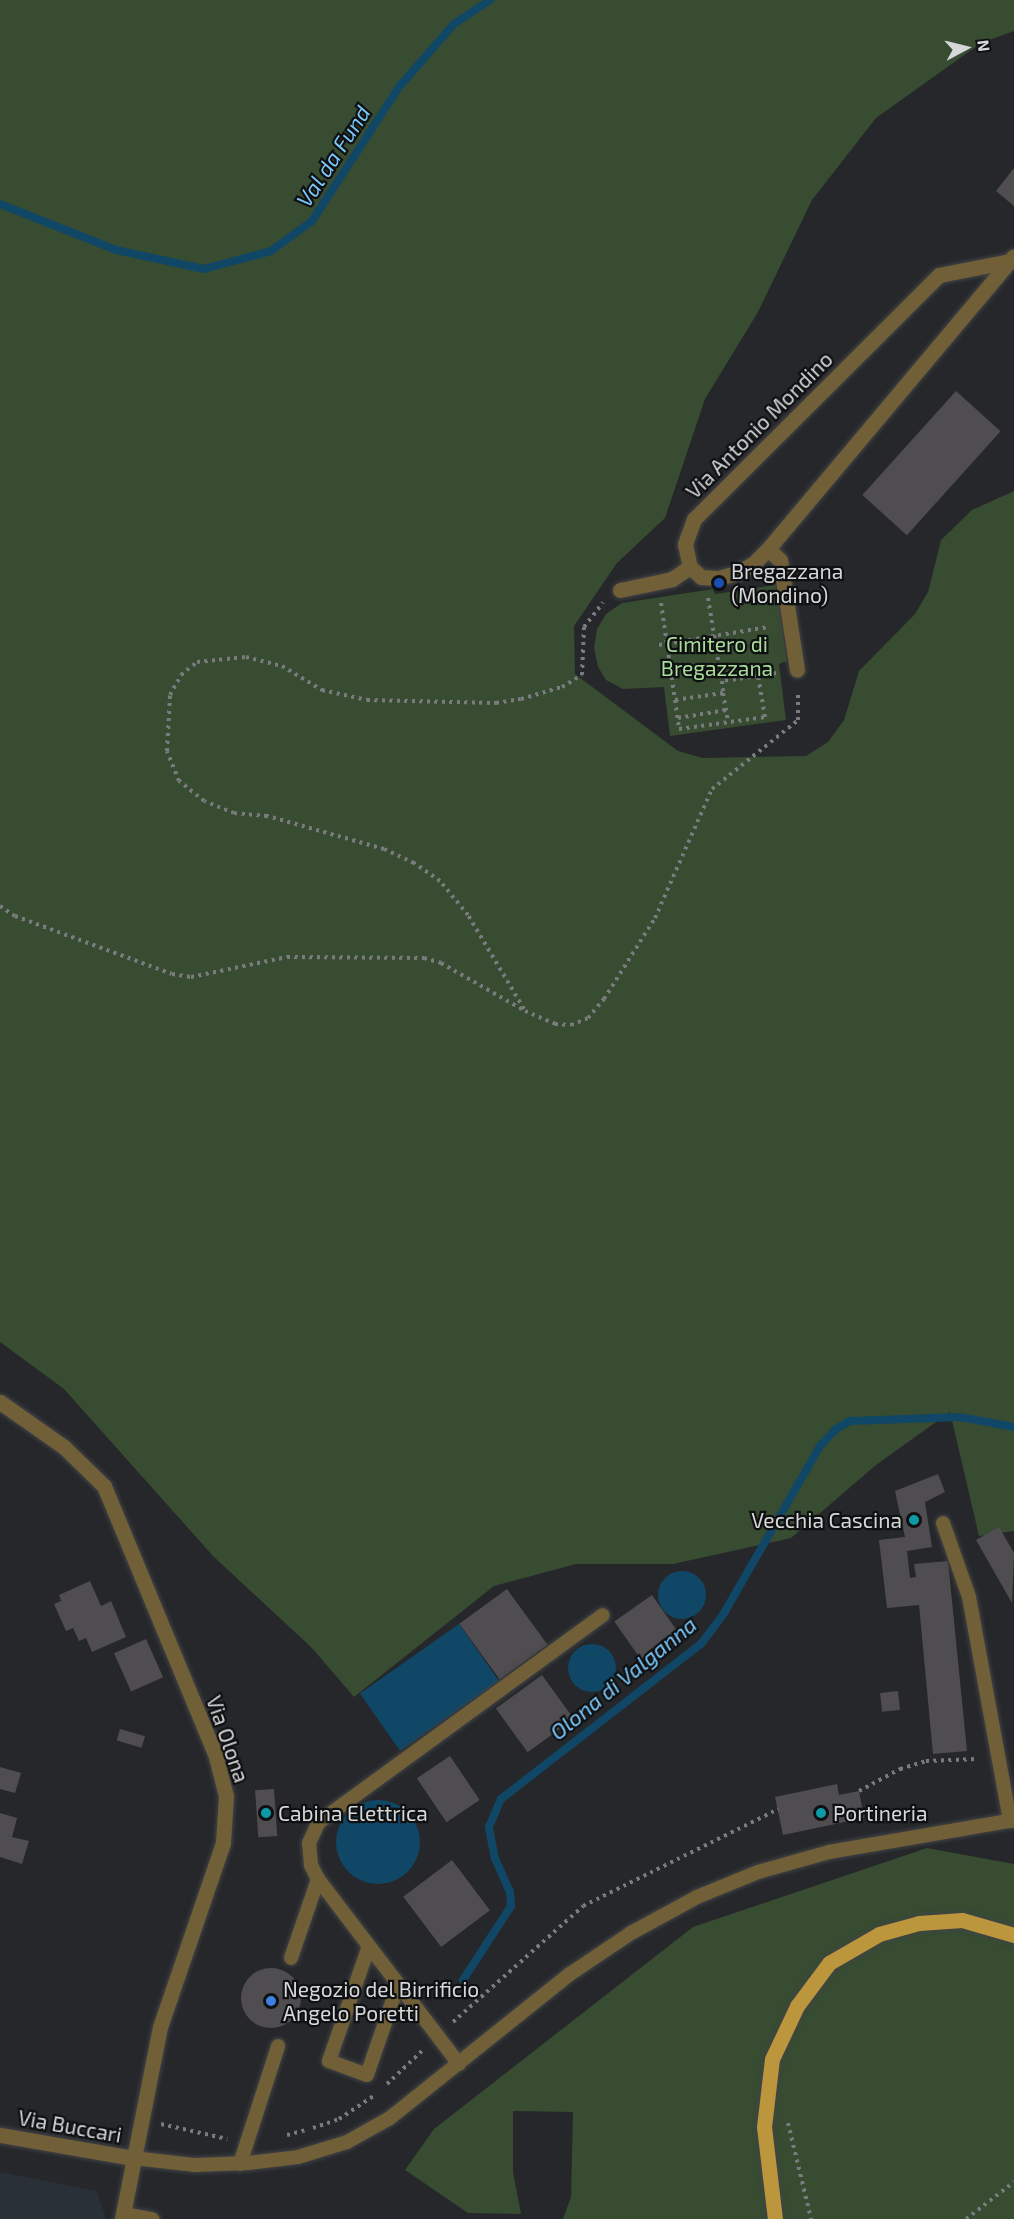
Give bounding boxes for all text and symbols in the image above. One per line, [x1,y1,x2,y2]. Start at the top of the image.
north arrow [936,18,996,78]
text: N [974,39,994,53]
water label: Val da Fund [290,100,376,212]
street label: Via Antonio Mondino [680,346,838,504]
place label: Bregazzana (Mondino) [731,558,843,608]
marker: Bregazzana (Mondino) [712,576,726,590]
park label: Cimitero di Bregazzana [661,631,773,681]
place label: Vecchia Cascina [751,1507,902,1533]
marker: Vecchia Cascina [907,1513,921,1527]
water label: Olona di Valganna [544,1611,702,1745]
street label: Via Olona [201,1692,255,1786]
place label: Cabina Elettrica [278,1800,428,1826]
place label: Portineria [833,1800,927,1826]
marker: Cabina Elettrica [259,1806,273,1820]
marker: Portineria [814,1806,828,1820]
place label: Negozio del Birrificio Angelo Poretti [283,1976,480,2026]
marker: Negozio del Birrificio Angelo Poretti [264,1994,278,2008]
street label: Via Buccari [16,2104,124,2148]

